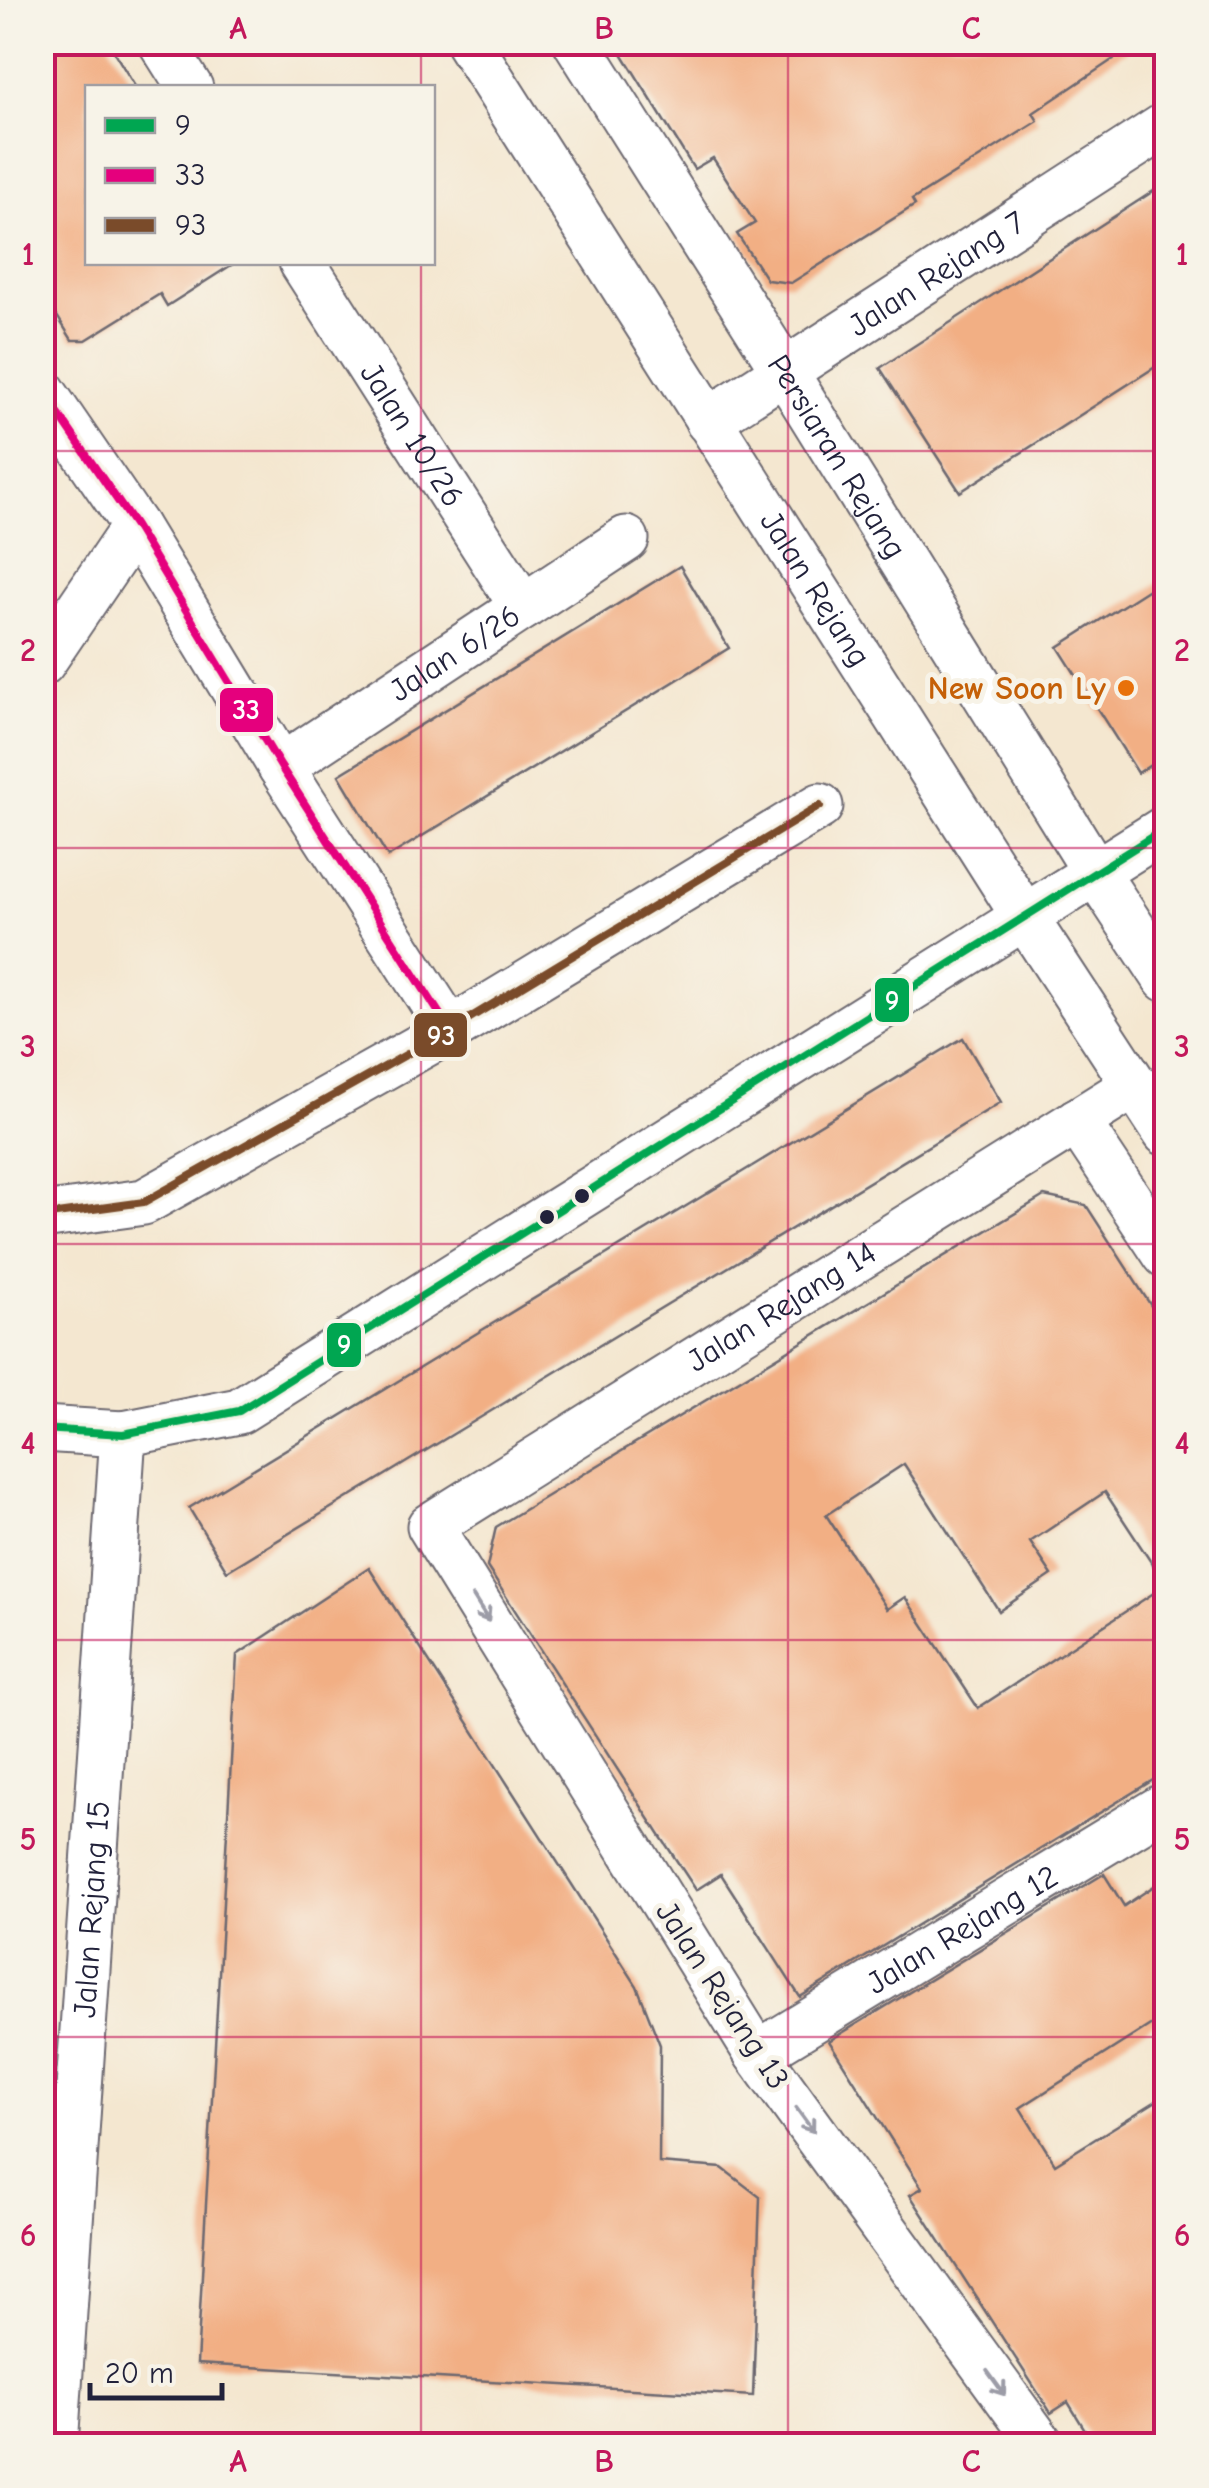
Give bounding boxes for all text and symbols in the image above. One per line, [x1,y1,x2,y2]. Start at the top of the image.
text: A [229,10,247,47]
text: B [594,10,614,47]
text: C [961,10,981,47]
legend [85,85,435,265]
text: 9 [175,108,191,143]
text: 33 [175,158,205,193]
street label: Jalan Rejang 7 [842,203,1032,344]
text: 93 [175,208,206,243]
text: 1 [22,236,34,273]
text: 1 [1176,236,1188,273]
street label: Persiaran Rejang [760,348,914,565]
street label: Jalan 10/26 [353,356,472,514]
street label: Jalan Rejang [752,505,878,673]
street label: Jalan 6/26 [383,596,527,709]
text: 2 [20,632,36,669]
text: 2 [1174,632,1190,669]
place label: New Soon Ly [928,670,1106,707]
marker: New Soon Ly [1115,677,1137,699]
line badge: 33 [218,686,275,734]
text: 33 [232,694,260,726]
line badge: 9 [873,976,911,1024]
text: 9 [885,985,899,1017]
line badge: 93 [412,1011,469,1059]
text: 93 [427,1020,455,1052]
text: 3 [20,1028,36,1065]
text: 3 [1174,1028,1190,1065]
unlabelled marker [572,1186,592,1206]
unlabelled marker [537,1207,557,1227]
street label: Jalan Rejang 14 [680,1234,883,1380]
line badge: 9 [325,1321,363,1369]
text: 9 [337,1329,351,1361]
text: 4 [20,1425,36,1462]
text: 4 [1174,1425,1190,1462]
one-way arrow [471,1594,491,1623]
street label: Jalan Rejang 15 [66,1800,117,2019]
text: 5 [20,1821,37,1858]
text: 5 [1174,1821,1191,1858]
street label: Jalan Rejang 12 [860,1857,1064,2002]
street label: Jalan Rejang 13 [648,1895,797,2096]
one-way arrow [794,2106,815,2133]
text: 6 [20,2217,36,2254]
text: 6 [1174,2217,1190,2254]
scale bar [90,2338,222,2400]
text: 20 m [105,2356,174,2391]
one-way arrow [985,2369,1006,2396]
text: A [229,2443,247,2480]
text: B [594,2443,614,2480]
text: C [961,2443,981,2480]

